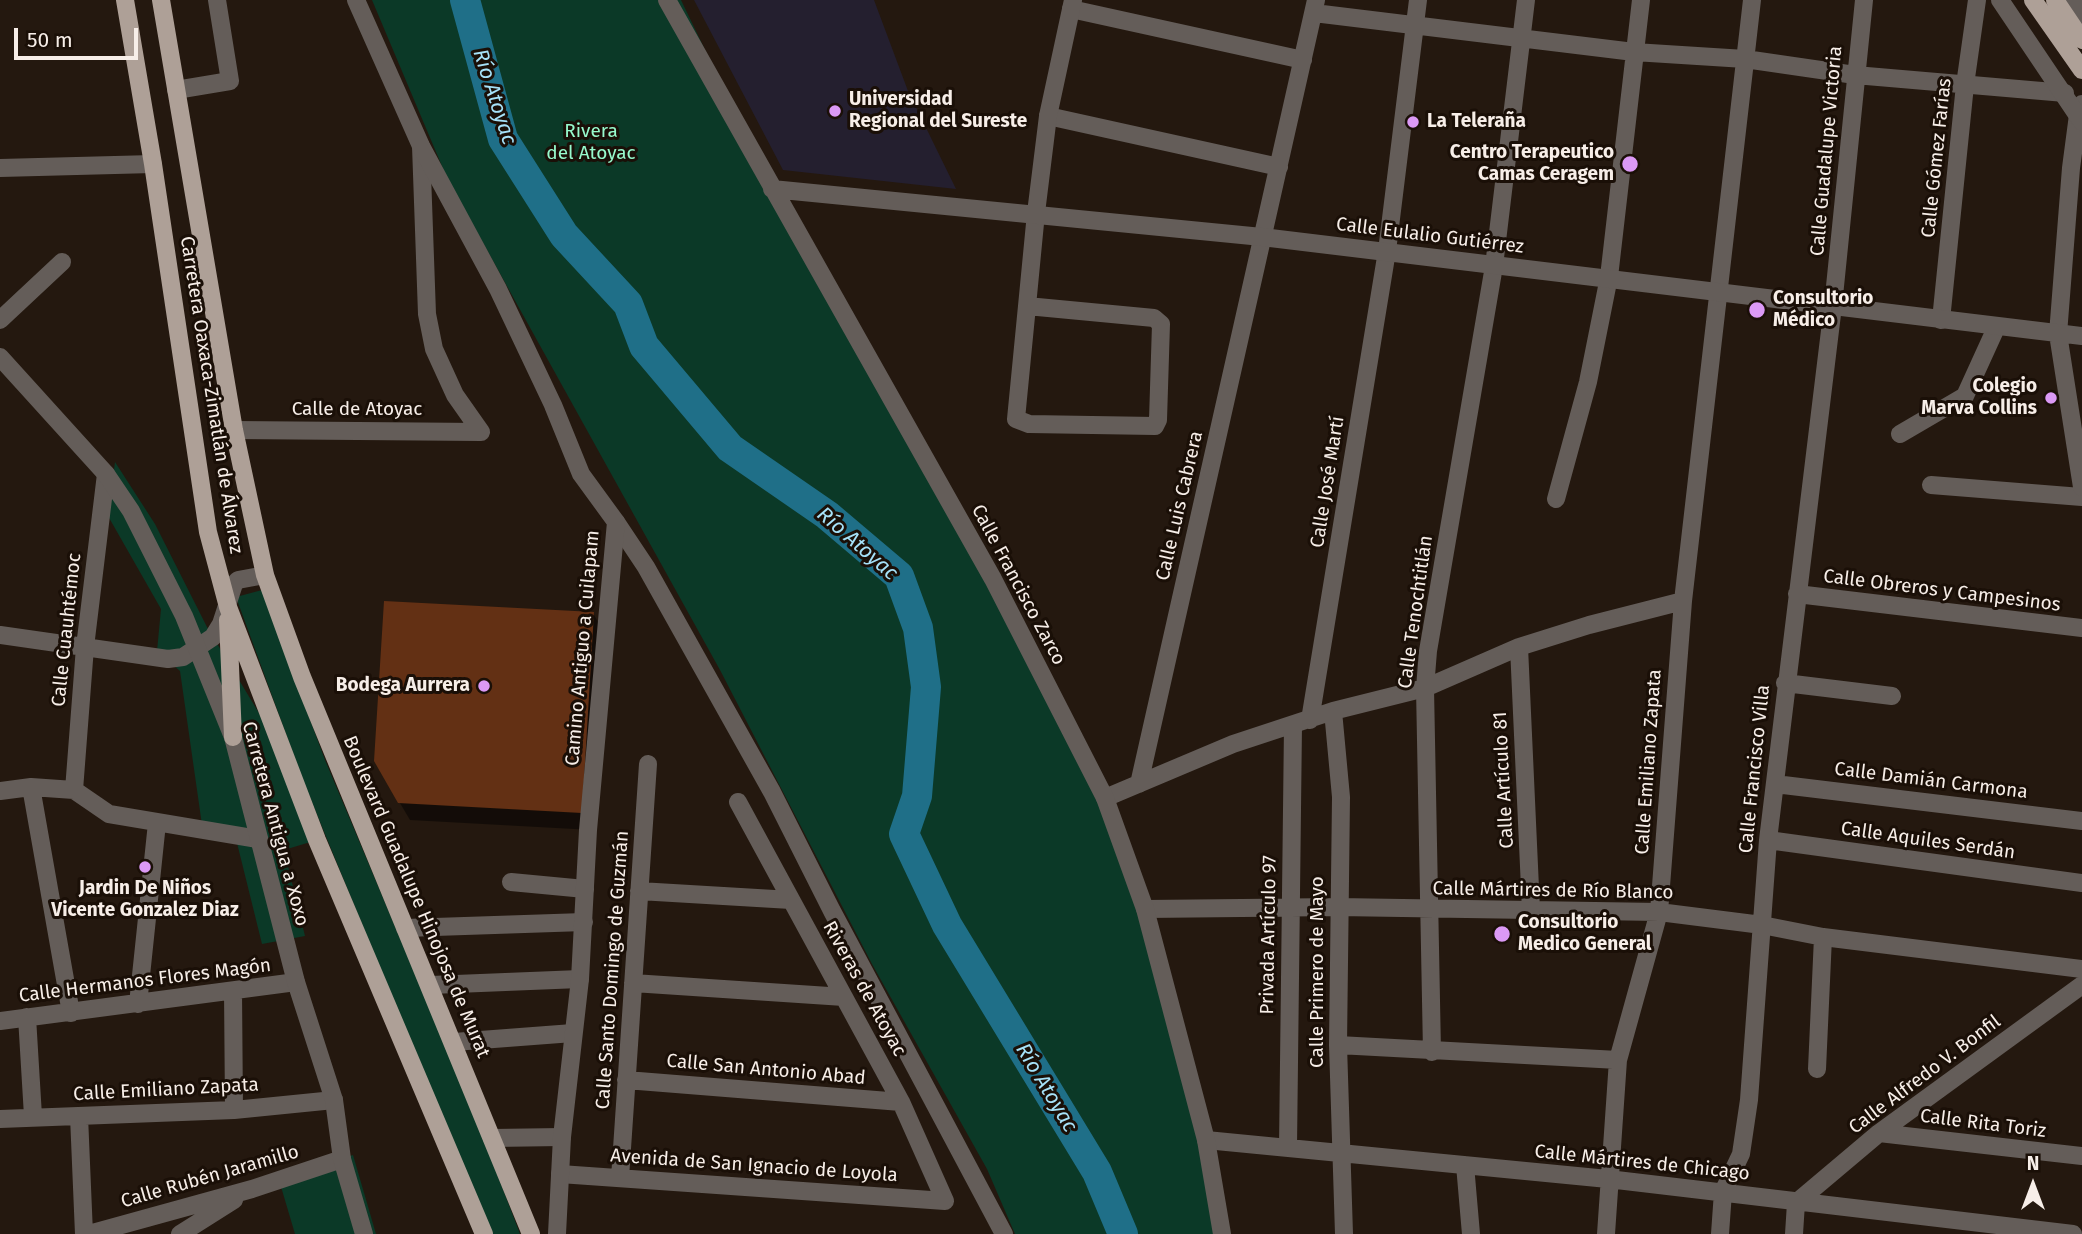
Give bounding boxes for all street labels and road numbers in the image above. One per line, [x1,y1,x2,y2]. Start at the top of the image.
street label: Calle Guadalupe Victoria [1806,45,1848,257]
street label: Calle Gómez Farías [1917,77,1957,239]
street label: Calle Eulalio Gutiérrez [1335,213,1525,259]
street label: Carretera Oaxaca-Zimatlán de Álvarez [175,235,247,555]
street label: Calle de Atoyac [292,399,422,421]
street label: Calle José Martí [1306,415,1350,549]
street label: Calle Luis Cabrera [1152,429,1208,583]
street label: Calle Francisco Zarco [966,501,1070,669]
street label: Camino Antiguo a Cuilapam [561,529,605,767]
street label: Calle Tenochtitlán [1394,534,1438,690]
street label: Calle Cuauhtémoc [48,552,86,708]
street label: Calle Obreros y Campesinos [1822,565,2062,617]
street label: Calle Emiliano Zapata [1631,669,1667,855]
street label: Calle Francisco Villa [1735,684,1775,854]
street label: Calle Artículo 81 [1489,711,1519,849]
street label: Carretera Antigua a Xoxo [237,719,313,929]
street label: Boulevard Guadalupe Hinojosa de Murat [338,733,494,1061]
street label: Calle Damián Carmona [1833,758,2029,804]
street label: Calle Aquiles Serdán [1839,817,2017,865]
street label: Calle Santo Domingo de Guzmán [592,830,634,1110]
street label: Privada Artículo 97 [1256,855,1282,1015]
street label: Calle Primero de Mayo [1307,876,1329,1068]
street label: Calle Mártires de Río Blanco [1432,878,1674,904]
street label: Riveras de Atoyac [817,917,911,1061]
street label: Calle Hermanos Flores Magón [18,954,272,1008]
street label: Calle Alfredo V. Bonfil [1845,1011,2005,1139]
street label: Calle San Antonio Abad [665,1050,867,1090]
street label: Calle Emiliano Zapata [73,1074,259,1106]
street label: Calle Rita Toriz [1919,1105,2047,1143]
street label: Calle Mártires de Chicago [1533,1140,1751,1186]
street label: Calle Rubén Jaramillo [118,1141,302,1213]
street label: Avenida de San Ignacio de Loyola [610,1145,898,1187]

